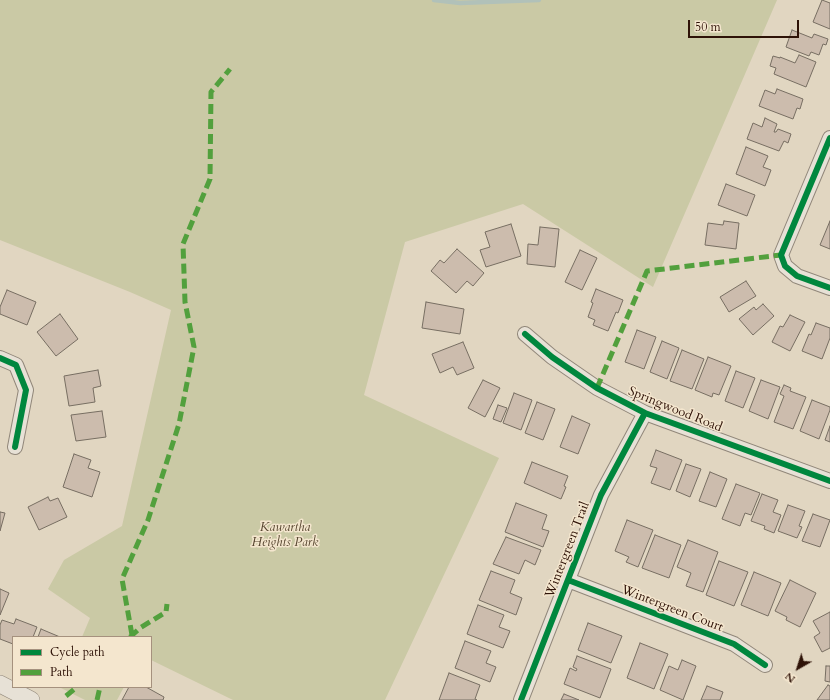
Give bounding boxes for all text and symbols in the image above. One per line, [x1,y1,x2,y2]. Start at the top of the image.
scale bar [690,12,801,38]
text: 50 m [695,19,721,35]
street label: Springwood Road [626,384,724,436]
street label: Wintergreen Trail [542,500,594,600]
park label: Kawartha Heights Park [252,520,318,551]
street label: Wintergreen Court [619,582,725,636]
legend [12,636,152,688]
text: Cycle path [50,644,105,660]
north arrow [778,648,818,688]
text: Path [50,664,73,680]
text: N [782,669,799,687]

